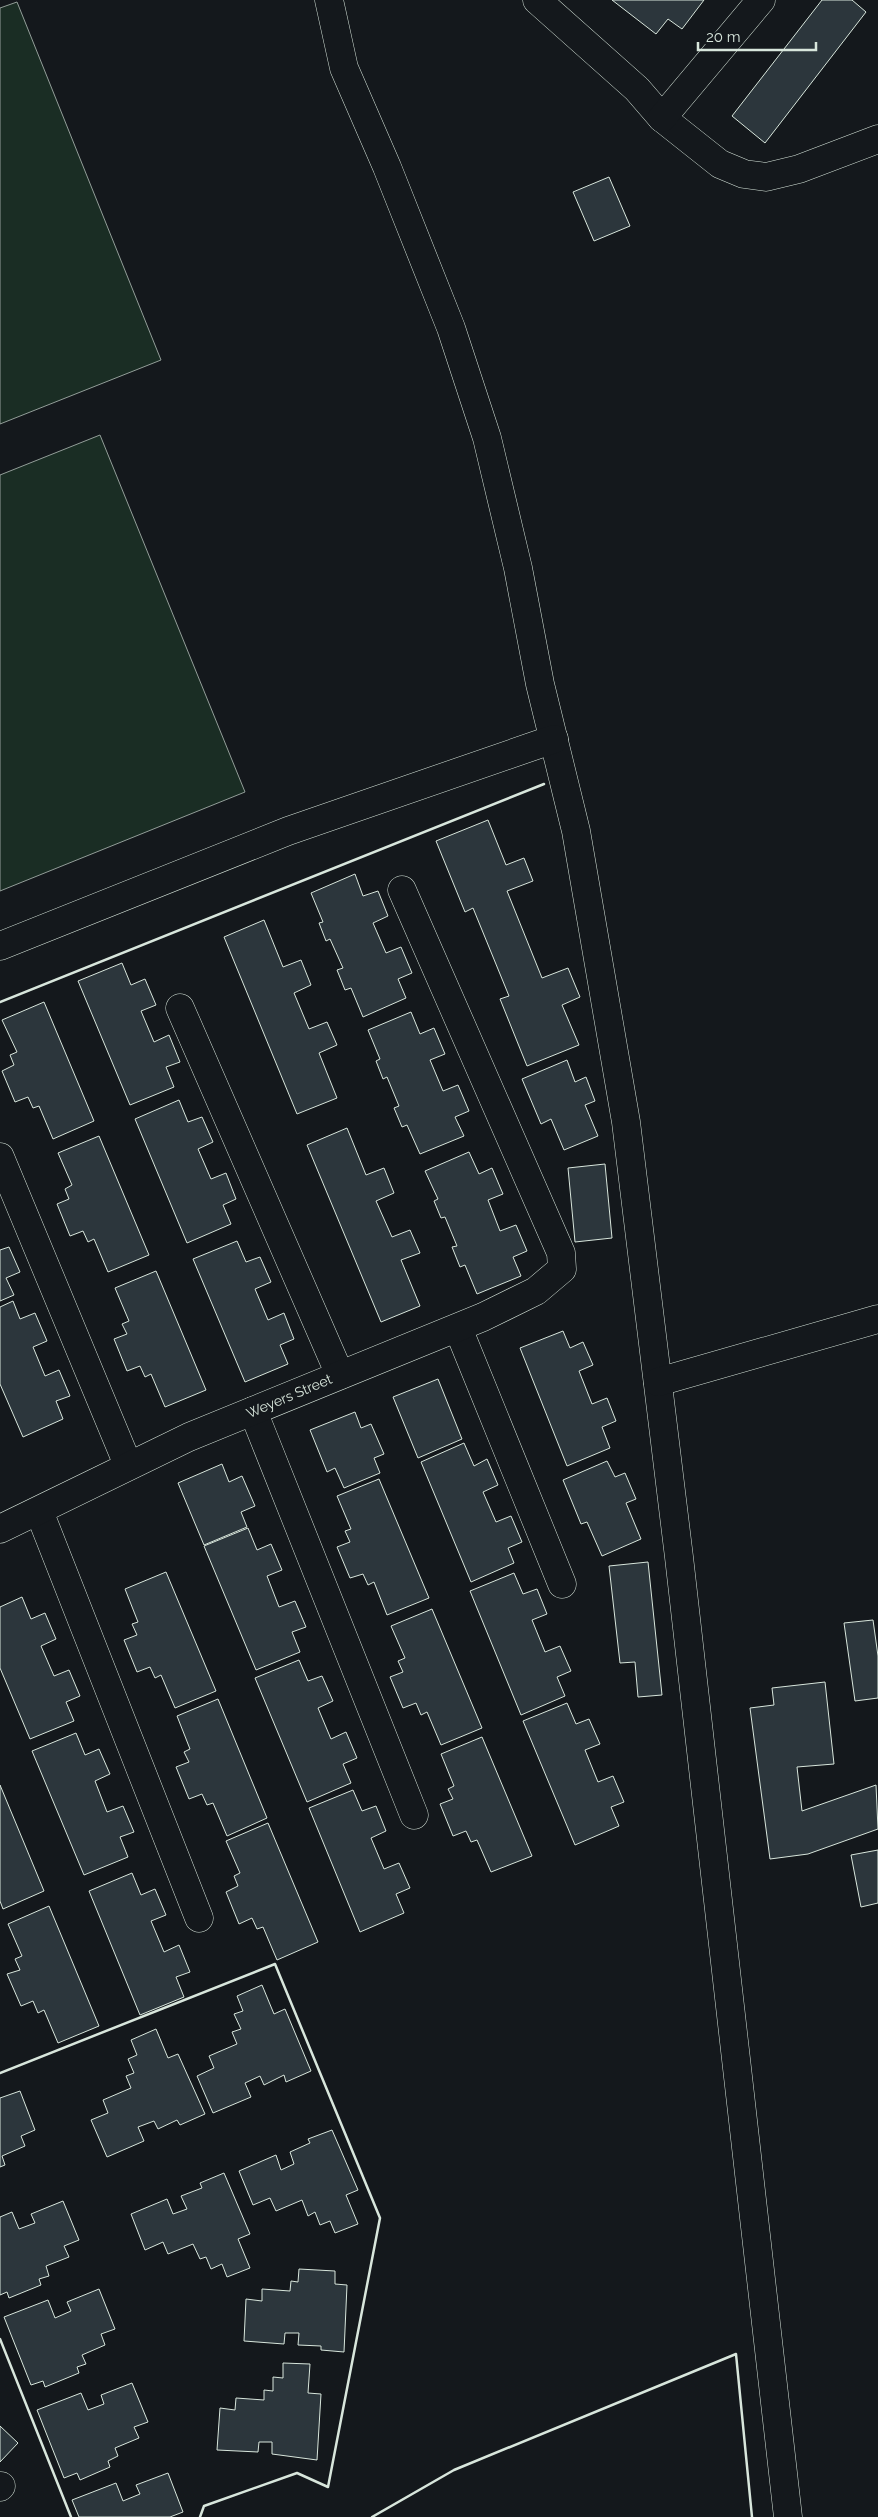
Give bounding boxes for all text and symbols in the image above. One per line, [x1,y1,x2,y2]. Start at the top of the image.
scale bar [698,20,816,52]
text: 20 m [706,28,741,46]
street label: Weyers Street [244,1371,334,1421]

